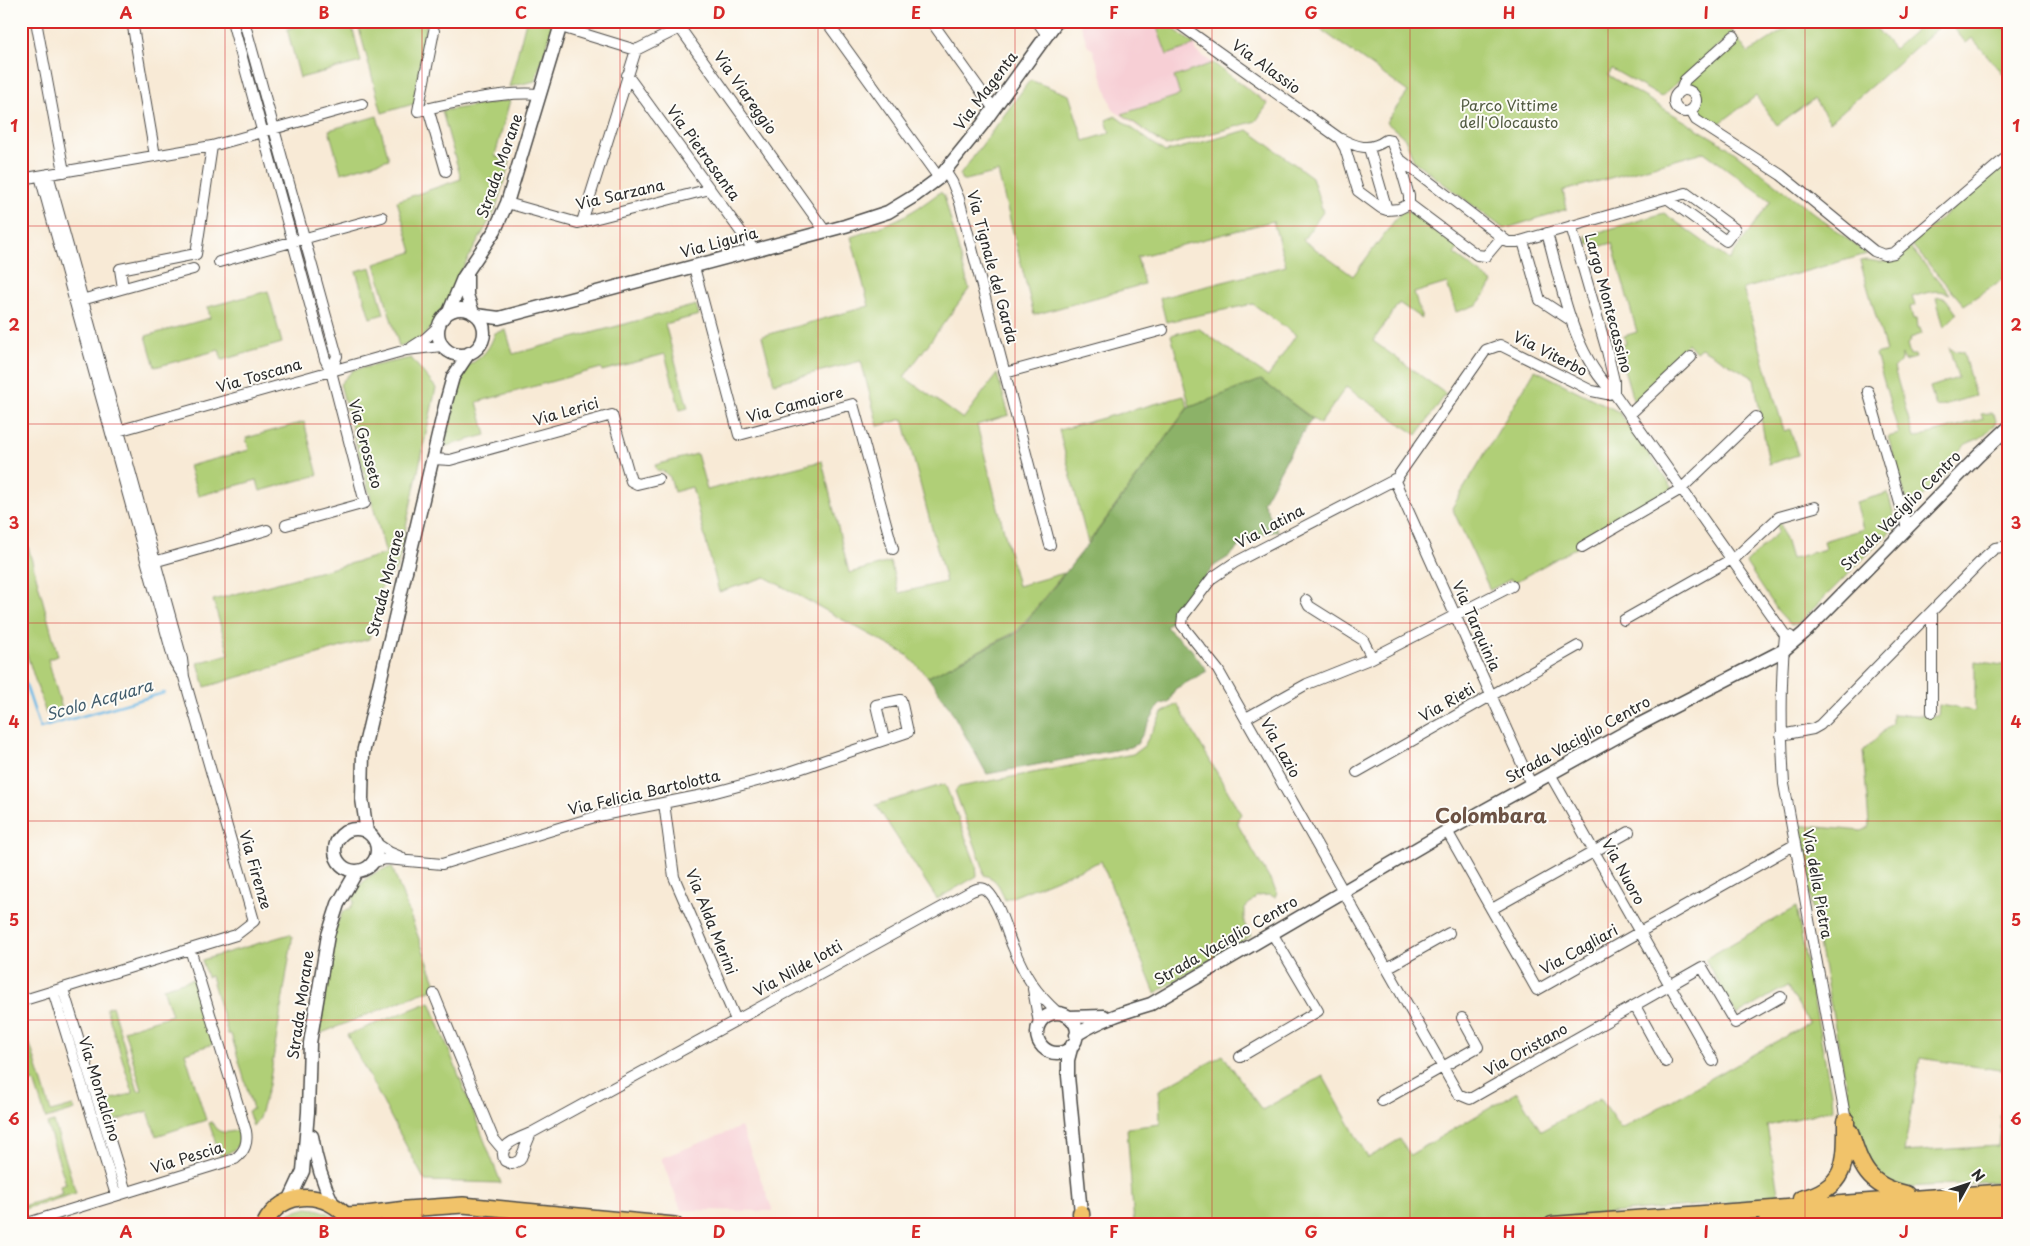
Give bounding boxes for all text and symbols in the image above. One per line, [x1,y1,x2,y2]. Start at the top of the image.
text: A [120,0,133,24]
text: B [319,0,330,24]
text: C [515,0,527,24]
text: D [713,0,725,24]
text: E [911,0,921,24]
text: F [1109,0,1119,24]
text: G [1304,0,1318,24]
text: H [1503,0,1515,24]
text: I [1703,0,1709,24]
text: J [1899,0,1909,24]
street label: Via Alassio [1228,33,1306,99]
street label: Via Magenta [947,45,1023,135]
street label: Via Viareggio [709,46,784,139]
park label: Parco Vittime dell'Olocausto [1460,93,1558,133]
street label: Via Pietrasanta [662,100,747,205]
street label: Strada Morane [470,110,527,221]
text: 1 [10,113,18,137]
text: 1 [2012,113,2020,137]
street label: Via Sarzana [573,172,666,215]
street label: Via Tignale del Garda [962,187,1025,346]
street label: Via Liguria [677,220,760,263]
street label: Largo Montecassino [1580,230,1639,375]
text: 2 [8,312,20,336]
text: 2 [2010,312,2022,336]
street label: Via Viterbo [1510,324,1592,381]
street label: Via Toscana [213,351,305,398]
street label: Via Camaiore [744,380,846,428]
street label: Via Lerici [530,390,601,431]
street label: Via Grosseto [343,396,389,491]
street label: Strada Vaciglio Centro [1834,444,1966,576]
street label: Via Latina [1231,498,1308,553]
text: 3 [9,510,19,534]
text: 3 [2011,510,2021,534]
street label: Strada Morane [360,527,409,639]
street label: Via Tarquinia [1447,576,1508,675]
water label: Scolo Acquara [42,672,156,726]
street label: Via Rieti [1414,676,1478,727]
street label: Strada Vaciglio Centro [1501,689,1654,788]
text: 4 [9,709,20,733]
text: 4 [2011,709,2022,733]
street label: Via Lazio [1255,713,1307,782]
street label: Via Felicia Bartolotta [565,763,723,820]
district label: Colombara [1435,800,1547,830]
street label: Via Firenze [234,827,279,912]
street label: Via della Pietra [1798,827,1840,941]
street label: Via Nuoro [1597,834,1652,909]
street label: Via Alda Merini [681,865,744,978]
street label: Strada Vaciglio Centro [1149,889,1301,990]
text: 5 [9,907,19,931]
text: 5 [2011,907,2021,931]
street label: Via Cagliari [1535,918,1622,980]
street label: Via Nilde Iotti [749,934,846,1002]
street label: Strada Morane [280,949,319,1061]
street label: Via Oristano [1479,1016,1571,1081]
street label: Via Montalcino [74,1033,127,1144]
text: 6 [8,1106,20,1130]
text: 6 [2010,1106,2022,1130]
street label: Via Pescia [147,1135,226,1179]
north arrow [1942,1158,1992,1208]
text: N [1967,1164,1990,1186]
text: A [120,1219,133,1243]
text: B [319,1219,330,1243]
text: C [515,1219,527,1243]
text: D [713,1219,725,1243]
text: E [911,1219,921,1243]
text: F [1109,1219,1119,1243]
text: G [1304,1219,1318,1243]
text: H [1503,1219,1515,1243]
text: I [1703,1219,1709,1243]
text: J [1899,1219,1909,1243]

